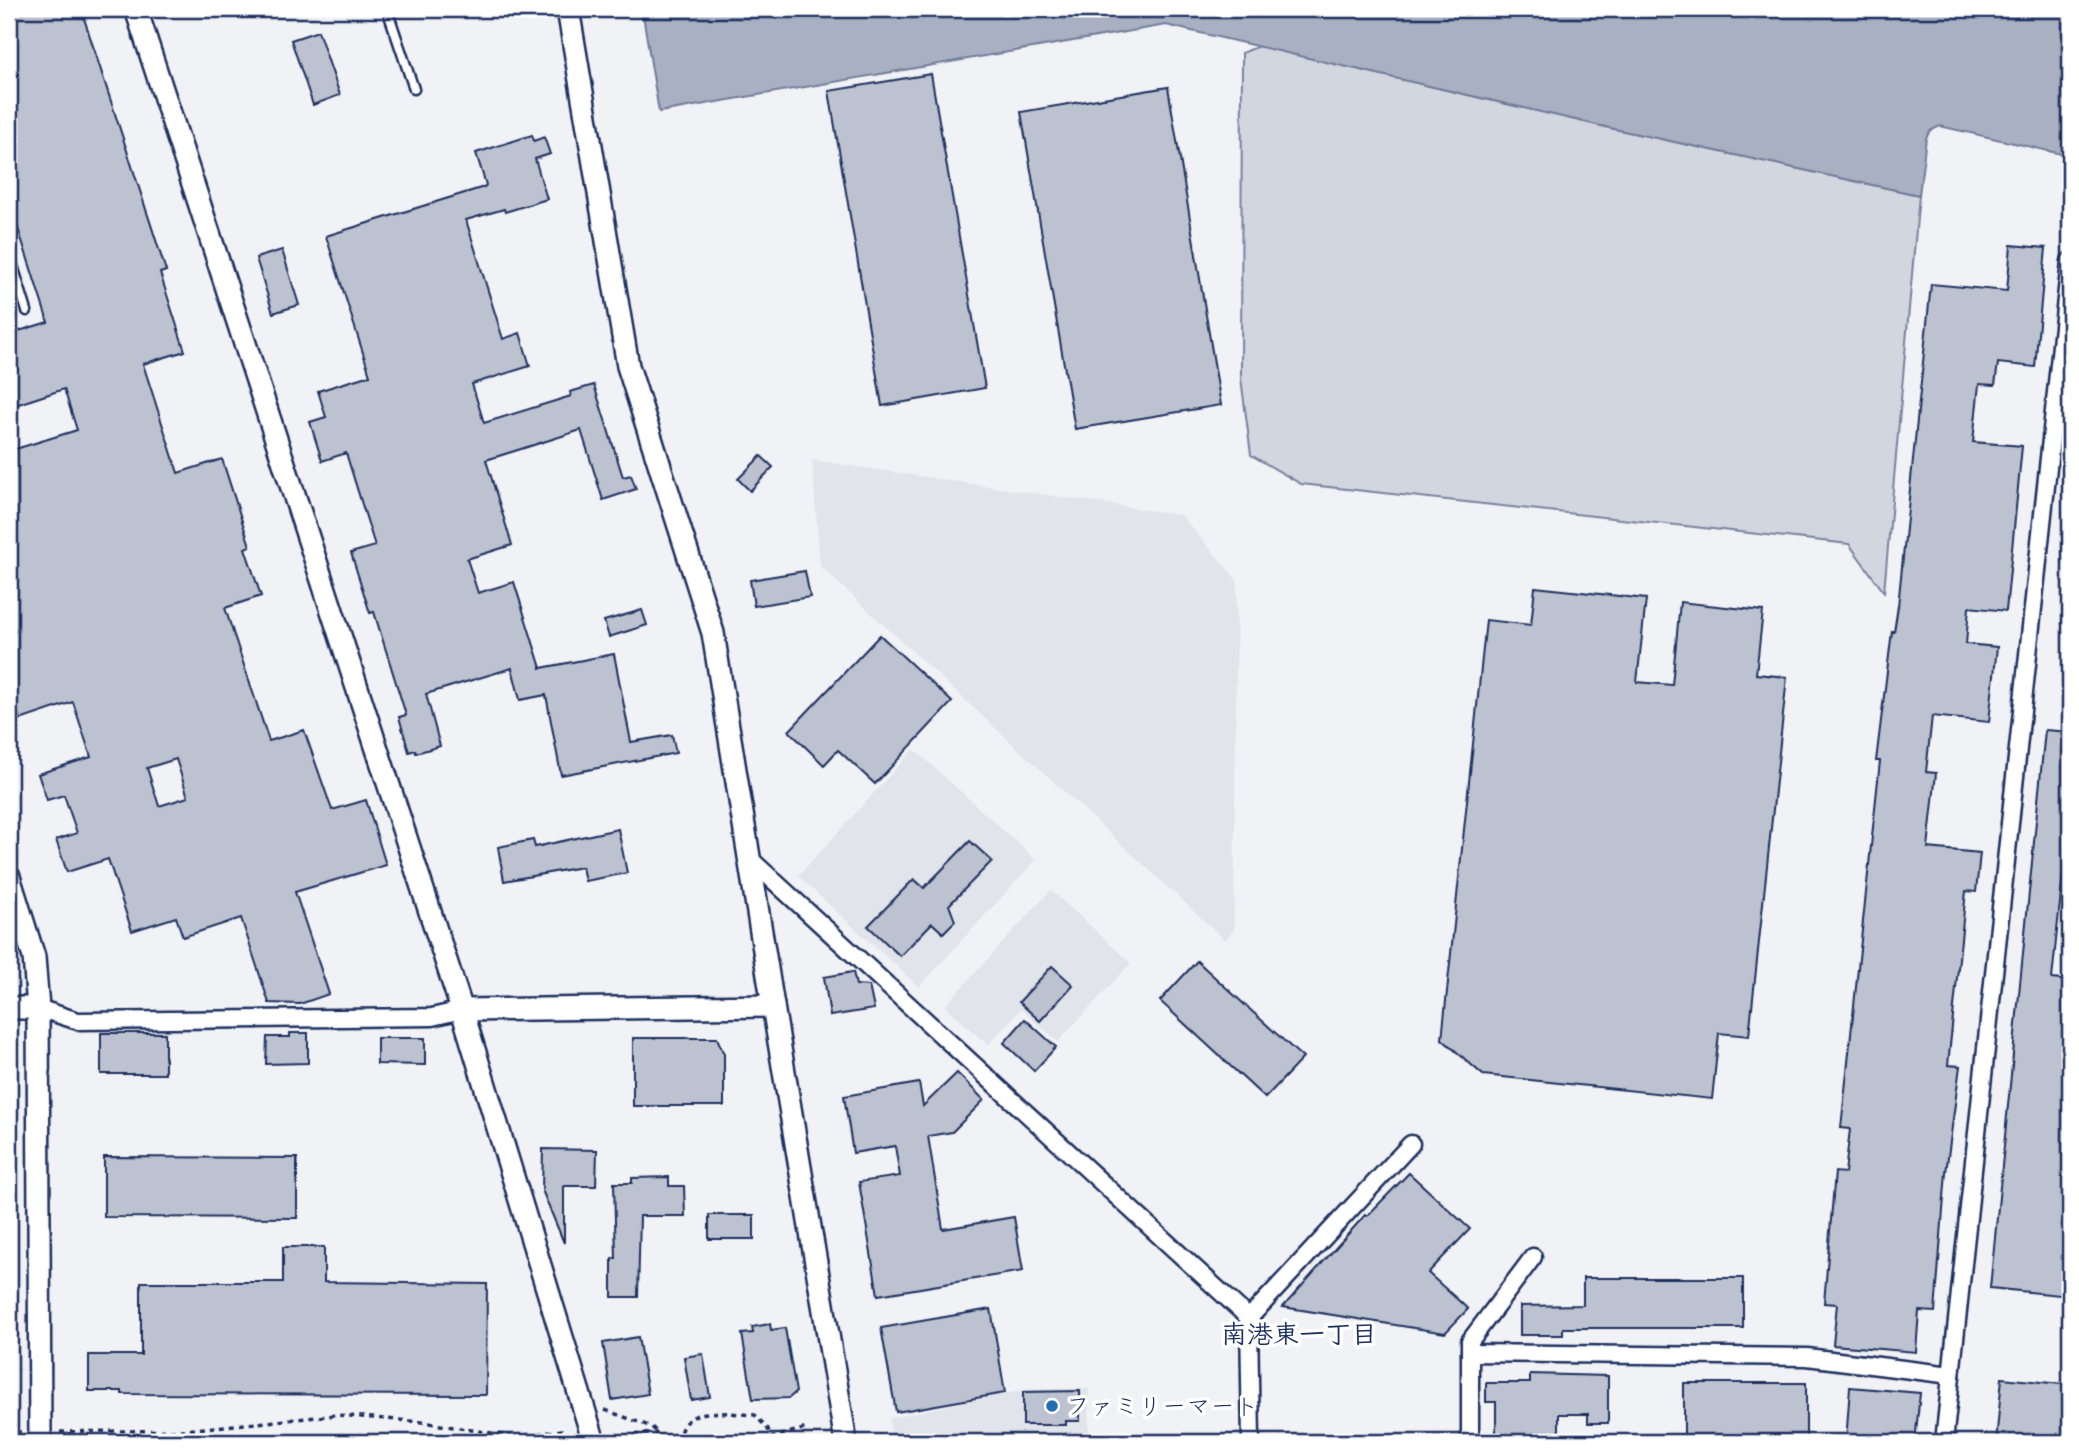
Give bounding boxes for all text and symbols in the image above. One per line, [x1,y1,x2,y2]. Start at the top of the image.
district label: 南港東一丁目 [1221,1320,1377,1350]
place label: ファミリーマート [1066,1392,1258,1420]
marker: ファミリーマート [1044,1398,1060,1414]

